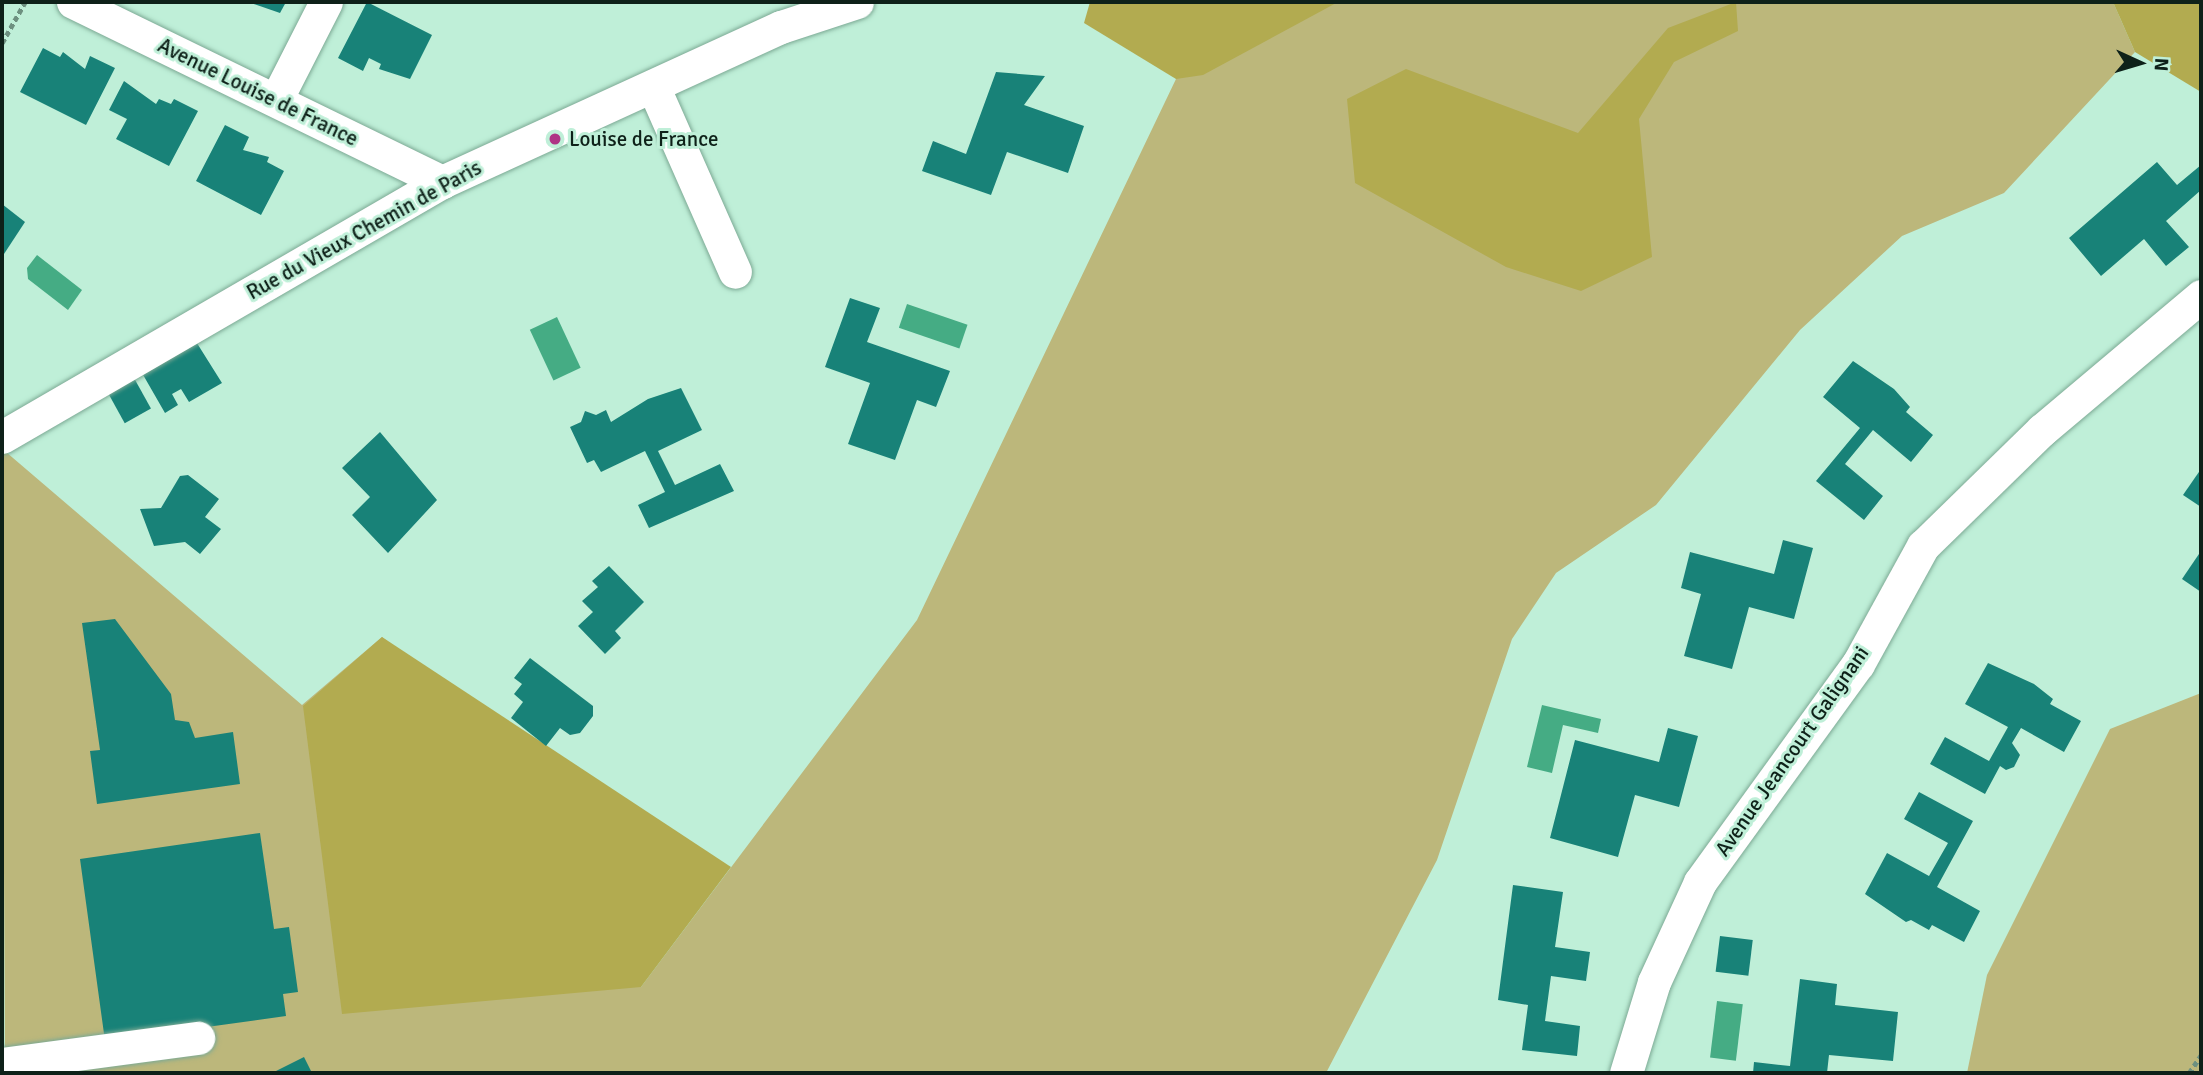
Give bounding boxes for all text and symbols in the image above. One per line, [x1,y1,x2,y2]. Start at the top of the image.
north arrow [2105,28,2175,98]
street label: Avenue Louise de France [154,33,362,151]
text: N [2149,57,2173,72]
place label: Louise de France [569,126,718,152]
marker: Louise de France [547,131,563,147]
street label: Rue du Vieux Chemin de Paris [242,155,486,305]
street label: Avenue Jeancourt Galignani [1710,641,1874,861]

